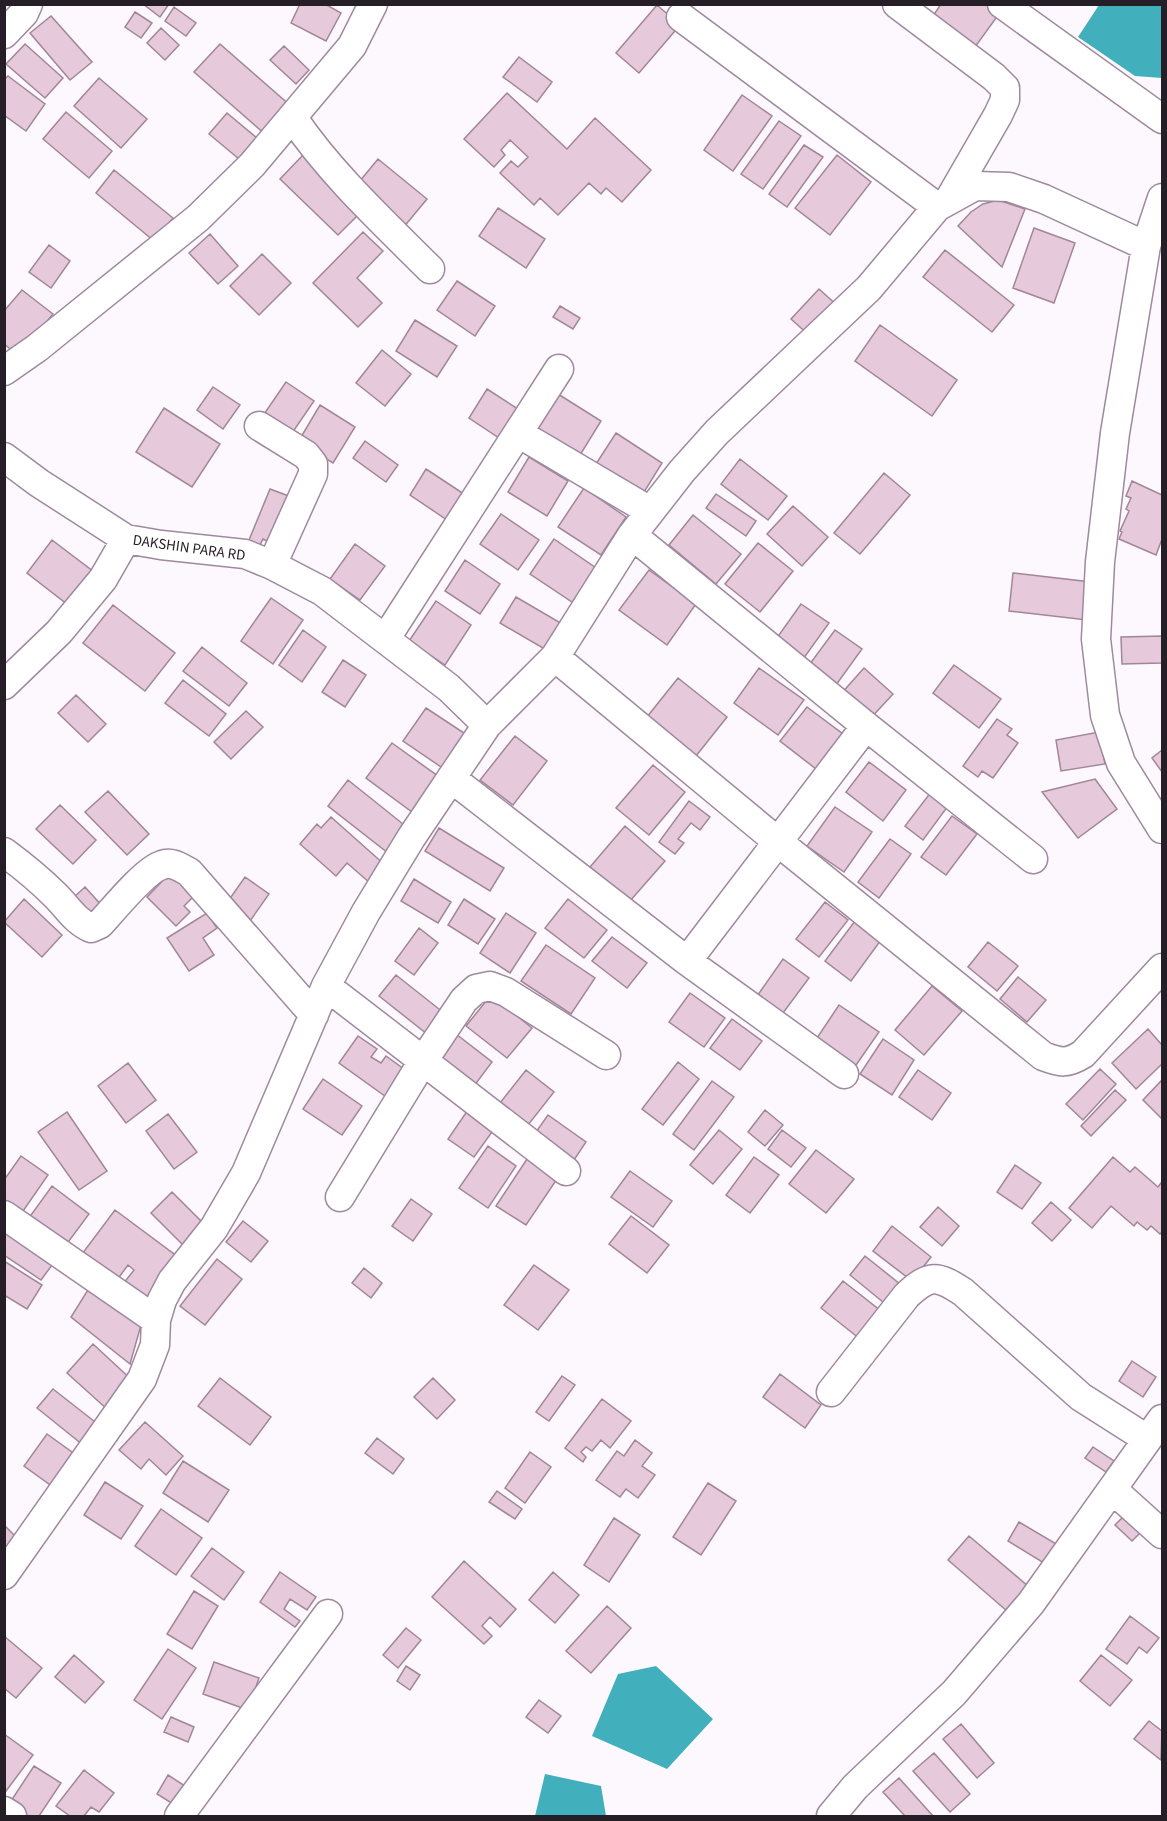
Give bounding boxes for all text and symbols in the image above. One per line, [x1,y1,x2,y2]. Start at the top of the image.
street label: DAKSHIN PARA RD [131,530,247,566]

